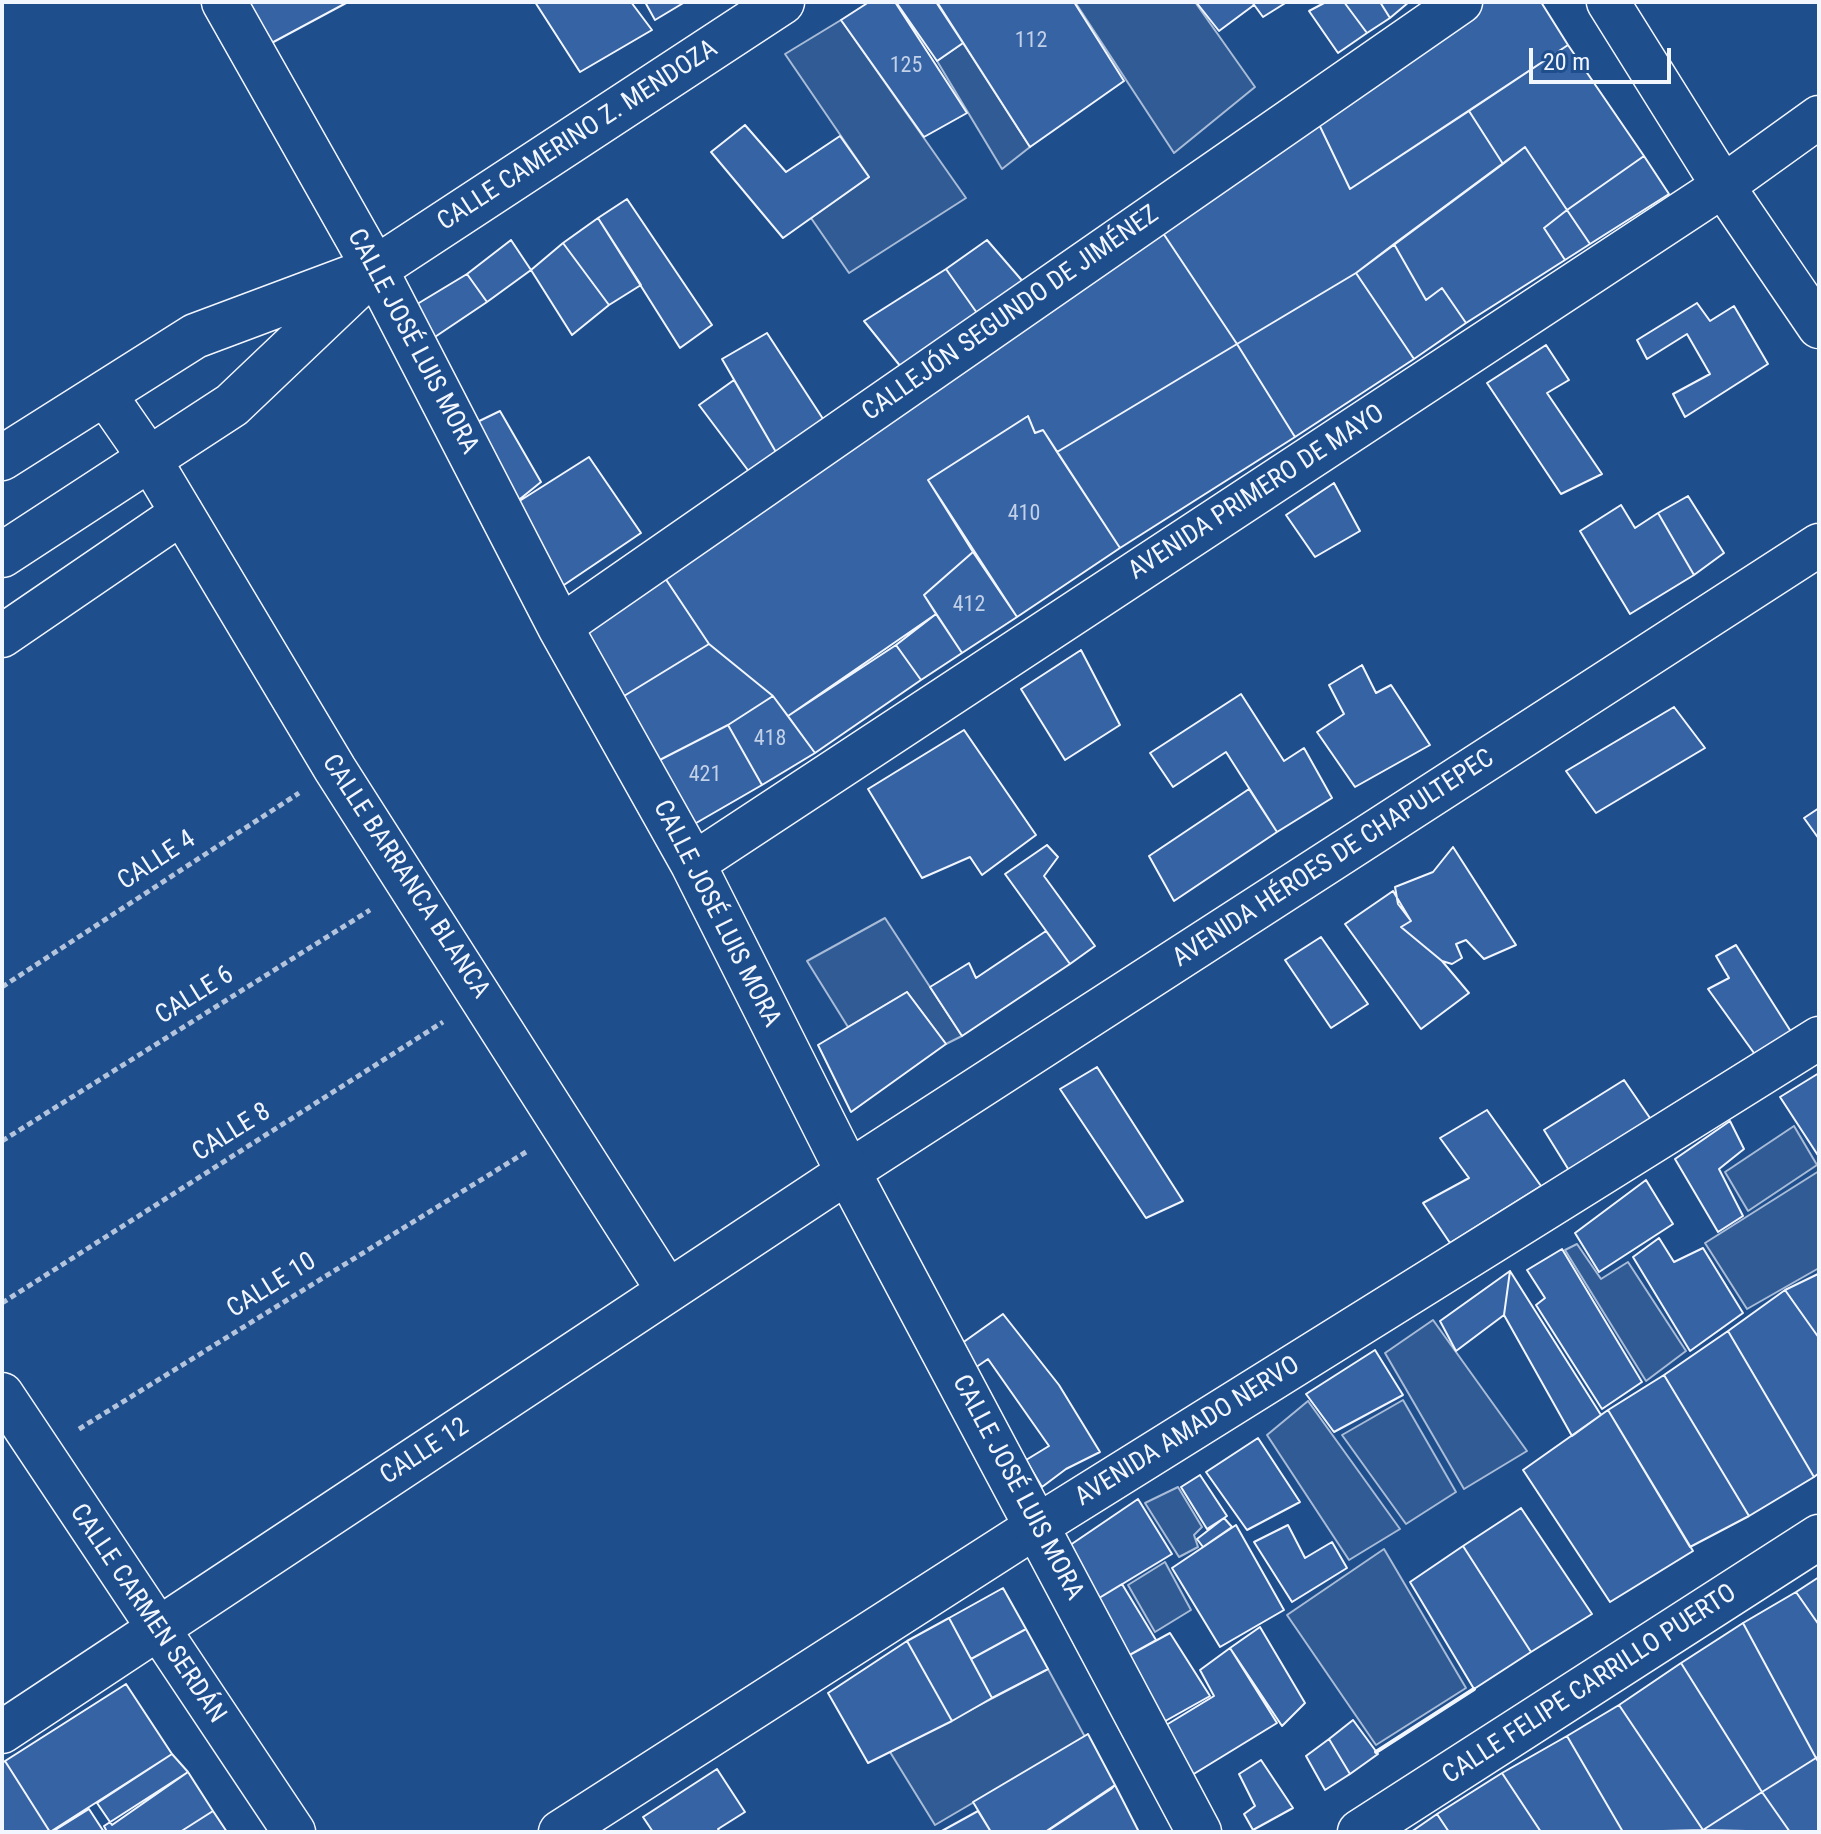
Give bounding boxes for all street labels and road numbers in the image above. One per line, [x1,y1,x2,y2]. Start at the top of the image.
street label: CALLE CAMERINO Z. MENDOZA [432,34,724,238]
street label: CALLEJÓN SEGUNDO DE JIMÉNEZ [857,200,1165,428]
street label: CALLE JOSÉ LUIS MORA [339,224,485,460]
street label: AVENIDA PRIMERO DE MAYO [1123,399,1391,587]
street label: AVENIDA HÉROES DE CHAPULTEPEC [1168,743,1500,975]
street label: CALLE BARRANCA BLANCA [314,749,496,1005]
street label: CALLE JOSÉ LUIS MORA [645,795,787,1033]
street label: CALLE 4 [112,824,202,898]
street label: CALLE 6 [150,960,240,1032]
street label: CALLE 8 [187,1097,277,1169]
street label: CALLE 10 [222,1247,322,1325]
street label: AVENIDA AMADO NERVO [1070,1350,1306,1514]
street label: CALLE JOSÉ LUIS MORA [944,1370,1090,1606]
street label: CALLE 12 [375,1412,475,1492]
street label: CALLE CARMEN SERDÁN [62,1499,232,1729]
street label: CALLE FELIPE CARRILLO PUERTO [1437,1578,1743,1792]

